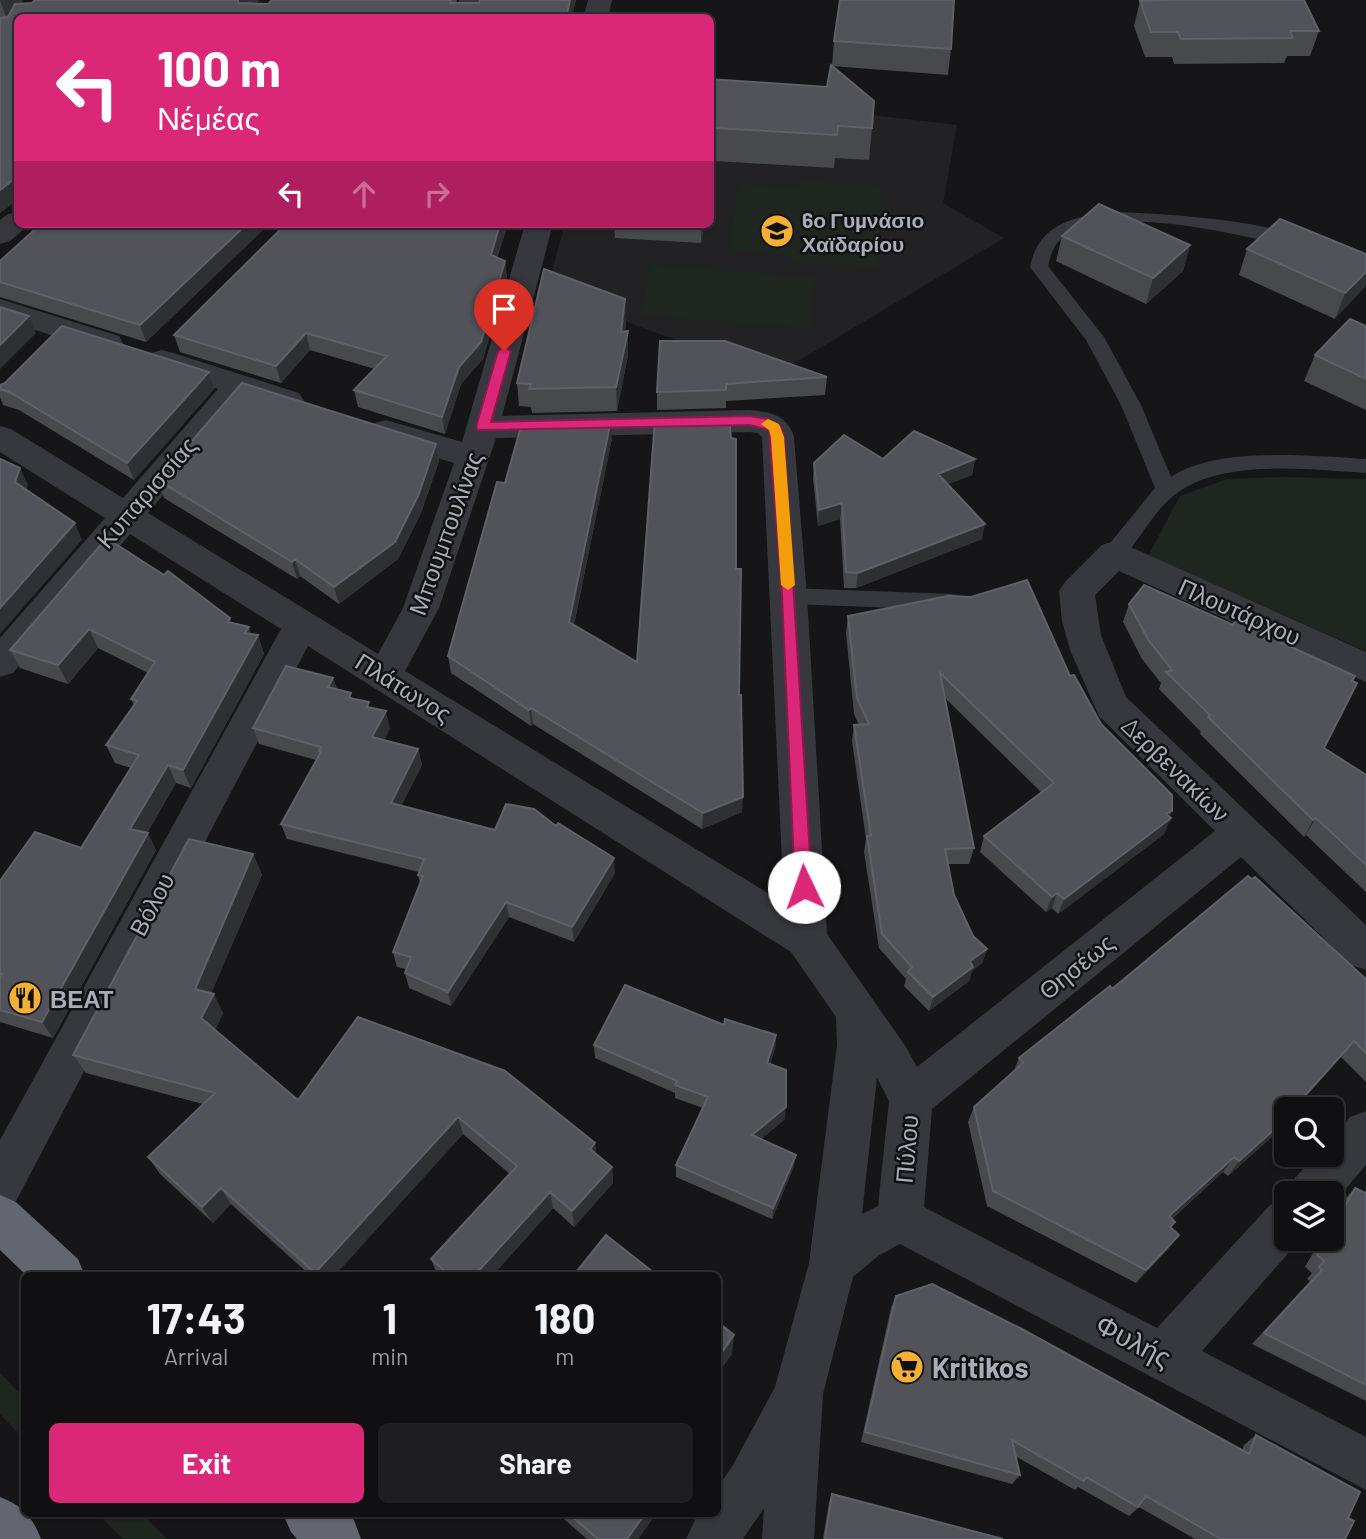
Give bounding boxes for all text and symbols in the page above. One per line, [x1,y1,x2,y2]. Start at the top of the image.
text: 100 m [157,38,281,97]
icon: left [42,42,133,133]
text: Νέμέας [157,98,260,136]
icon: left [272,175,310,213]
icon: ahead [345,175,383,213]
icon: right [418,175,456,213]
place label: 6ο Γυμνάσιο Χαϊδαρίου [802,207,924,256]
school or university icon: 6ο Γυμνάσιο Χαϊδαρίου [758,212,796,250]
pin [474,279,534,351]
icon: arrive [485,290,523,328]
street label: Κυπαρισσίας [90,430,202,554]
street label: Μπουμπουλίνας [402,447,488,619]
street label: Πλουτάρχου [1174,571,1306,651]
street label: Πλάτωνος [351,646,457,728]
street label: Δερβενακίων [1116,711,1236,827]
position arrow [767,850,841,924]
street label: Βόλου [122,868,180,940]
street label: Θησέως [1033,927,1119,1005]
restaurant icon: ΒΕΑΤ [6,979,44,1017]
place label: ΒΕΑΤ [50,984,114,1013]
map controls [1274,1097,1344,1251]
button: search [1274,1097,1344,1167]
street label: Πύλου [889,1114,923,1184]
button: layers [1274,1181,1344,1251]
text: 17:43 [147,1292,246,1342]
text: 1 [382,1292,397,1342]
text: 180 [534,1292,595,1342]
street label: Φυλής [1090,1306,1178,1374]
text: Arrival [164,1342,228,1370]
text: min [371,1342,408,1370]
text: m [555,1342,574,1370]
supermarket icon: Kritikos [888,1348,926,1386]
place label: Kritikos [932,1350,1028,1384]
button: Exit [49,1423,364,1503]
button: Share [378,1423,693,1503]

